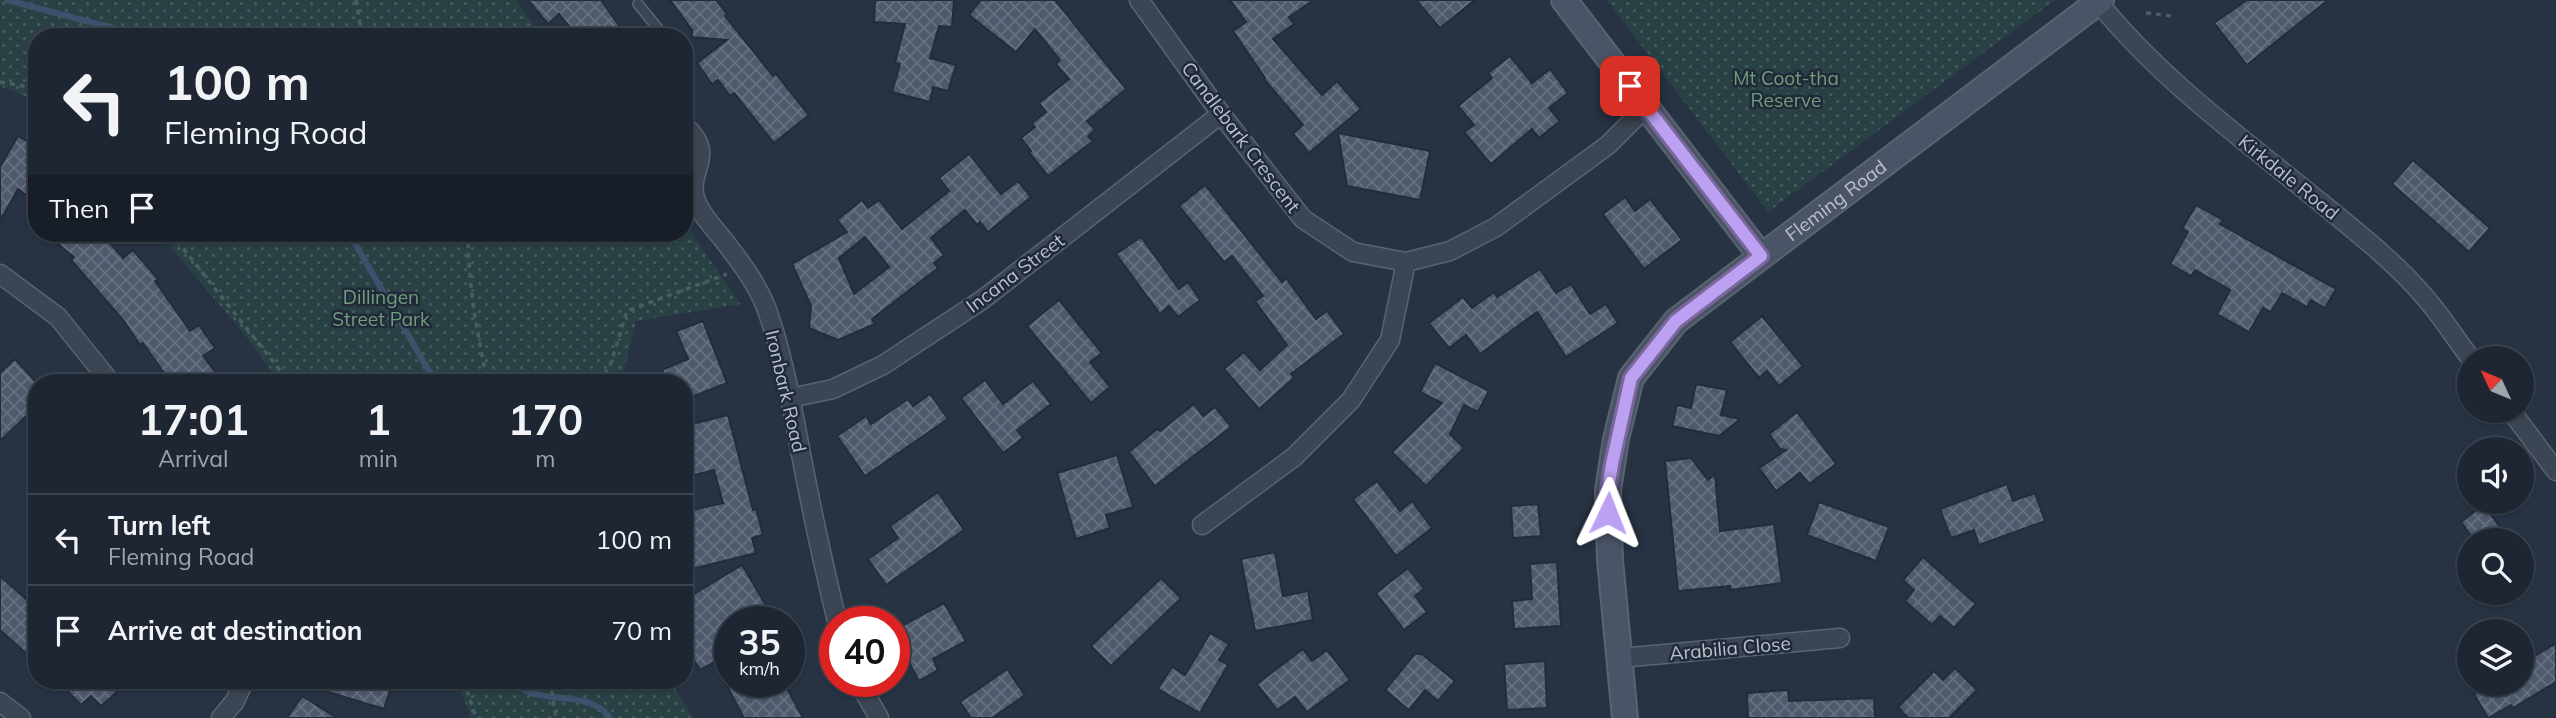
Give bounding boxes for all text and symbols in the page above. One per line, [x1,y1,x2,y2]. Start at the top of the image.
text: 100 m [164,51,310,112]
icon: left [49,56,140,147]
pin [1600,56,1660,116]
street label: Candlebark Crescent [1176,57,1306,217]
park label: Mt Coot-tha Reserve [1733,66,1839,112]
icon: arrive [1611,67,1649,105]
text: Fleming Road [164,112,368,152]
street label: Kirkdale Road [2234,129,2344,225]
street label: Fleming Road [1780,154,1891,246]
icon: arrive [123,189,161,227]
text: Then [49,192,109,225]
street label: Incana Street [961,228,1069,318]
park label: Dillingen Street Park [332,285,430,331]
street label: Ironbark Road [760,328,812,454]
north arrow [2457,346,2534,424]
map controls [2457,346,2534,696]
text: 17:01 [138,393,249,446]
text: 1 [366,393,391,446]
text: 170 [508,393,583,446]
button: sound [2457,437,2534,514]
text: Arrival [158,444,229,473]
text: min [359,444,398,473]
text: m [535,444,556,473]
position arrow [1571,476,1645,550]
text: Turn left [108,509,210,542]
icon: left [49,521,87,559]
text: 100 m [596,523,672,556]
button: search [2457,528,2534,605]
text: Fleming Road [108,542,254,571]
speed limit sign: 40 [819,606,910,697]
icon: arrive [49,612,87,650]
text: Arrive at destination [108,614,363,647]
text: 70 m [611,614,672,647]
button: layers [2457,619,2534,696]
text: 35 [738,620,781,664]
street label: Arabilia Close [1668,631,1792,665]
text: km/h [739,657,780,680]

